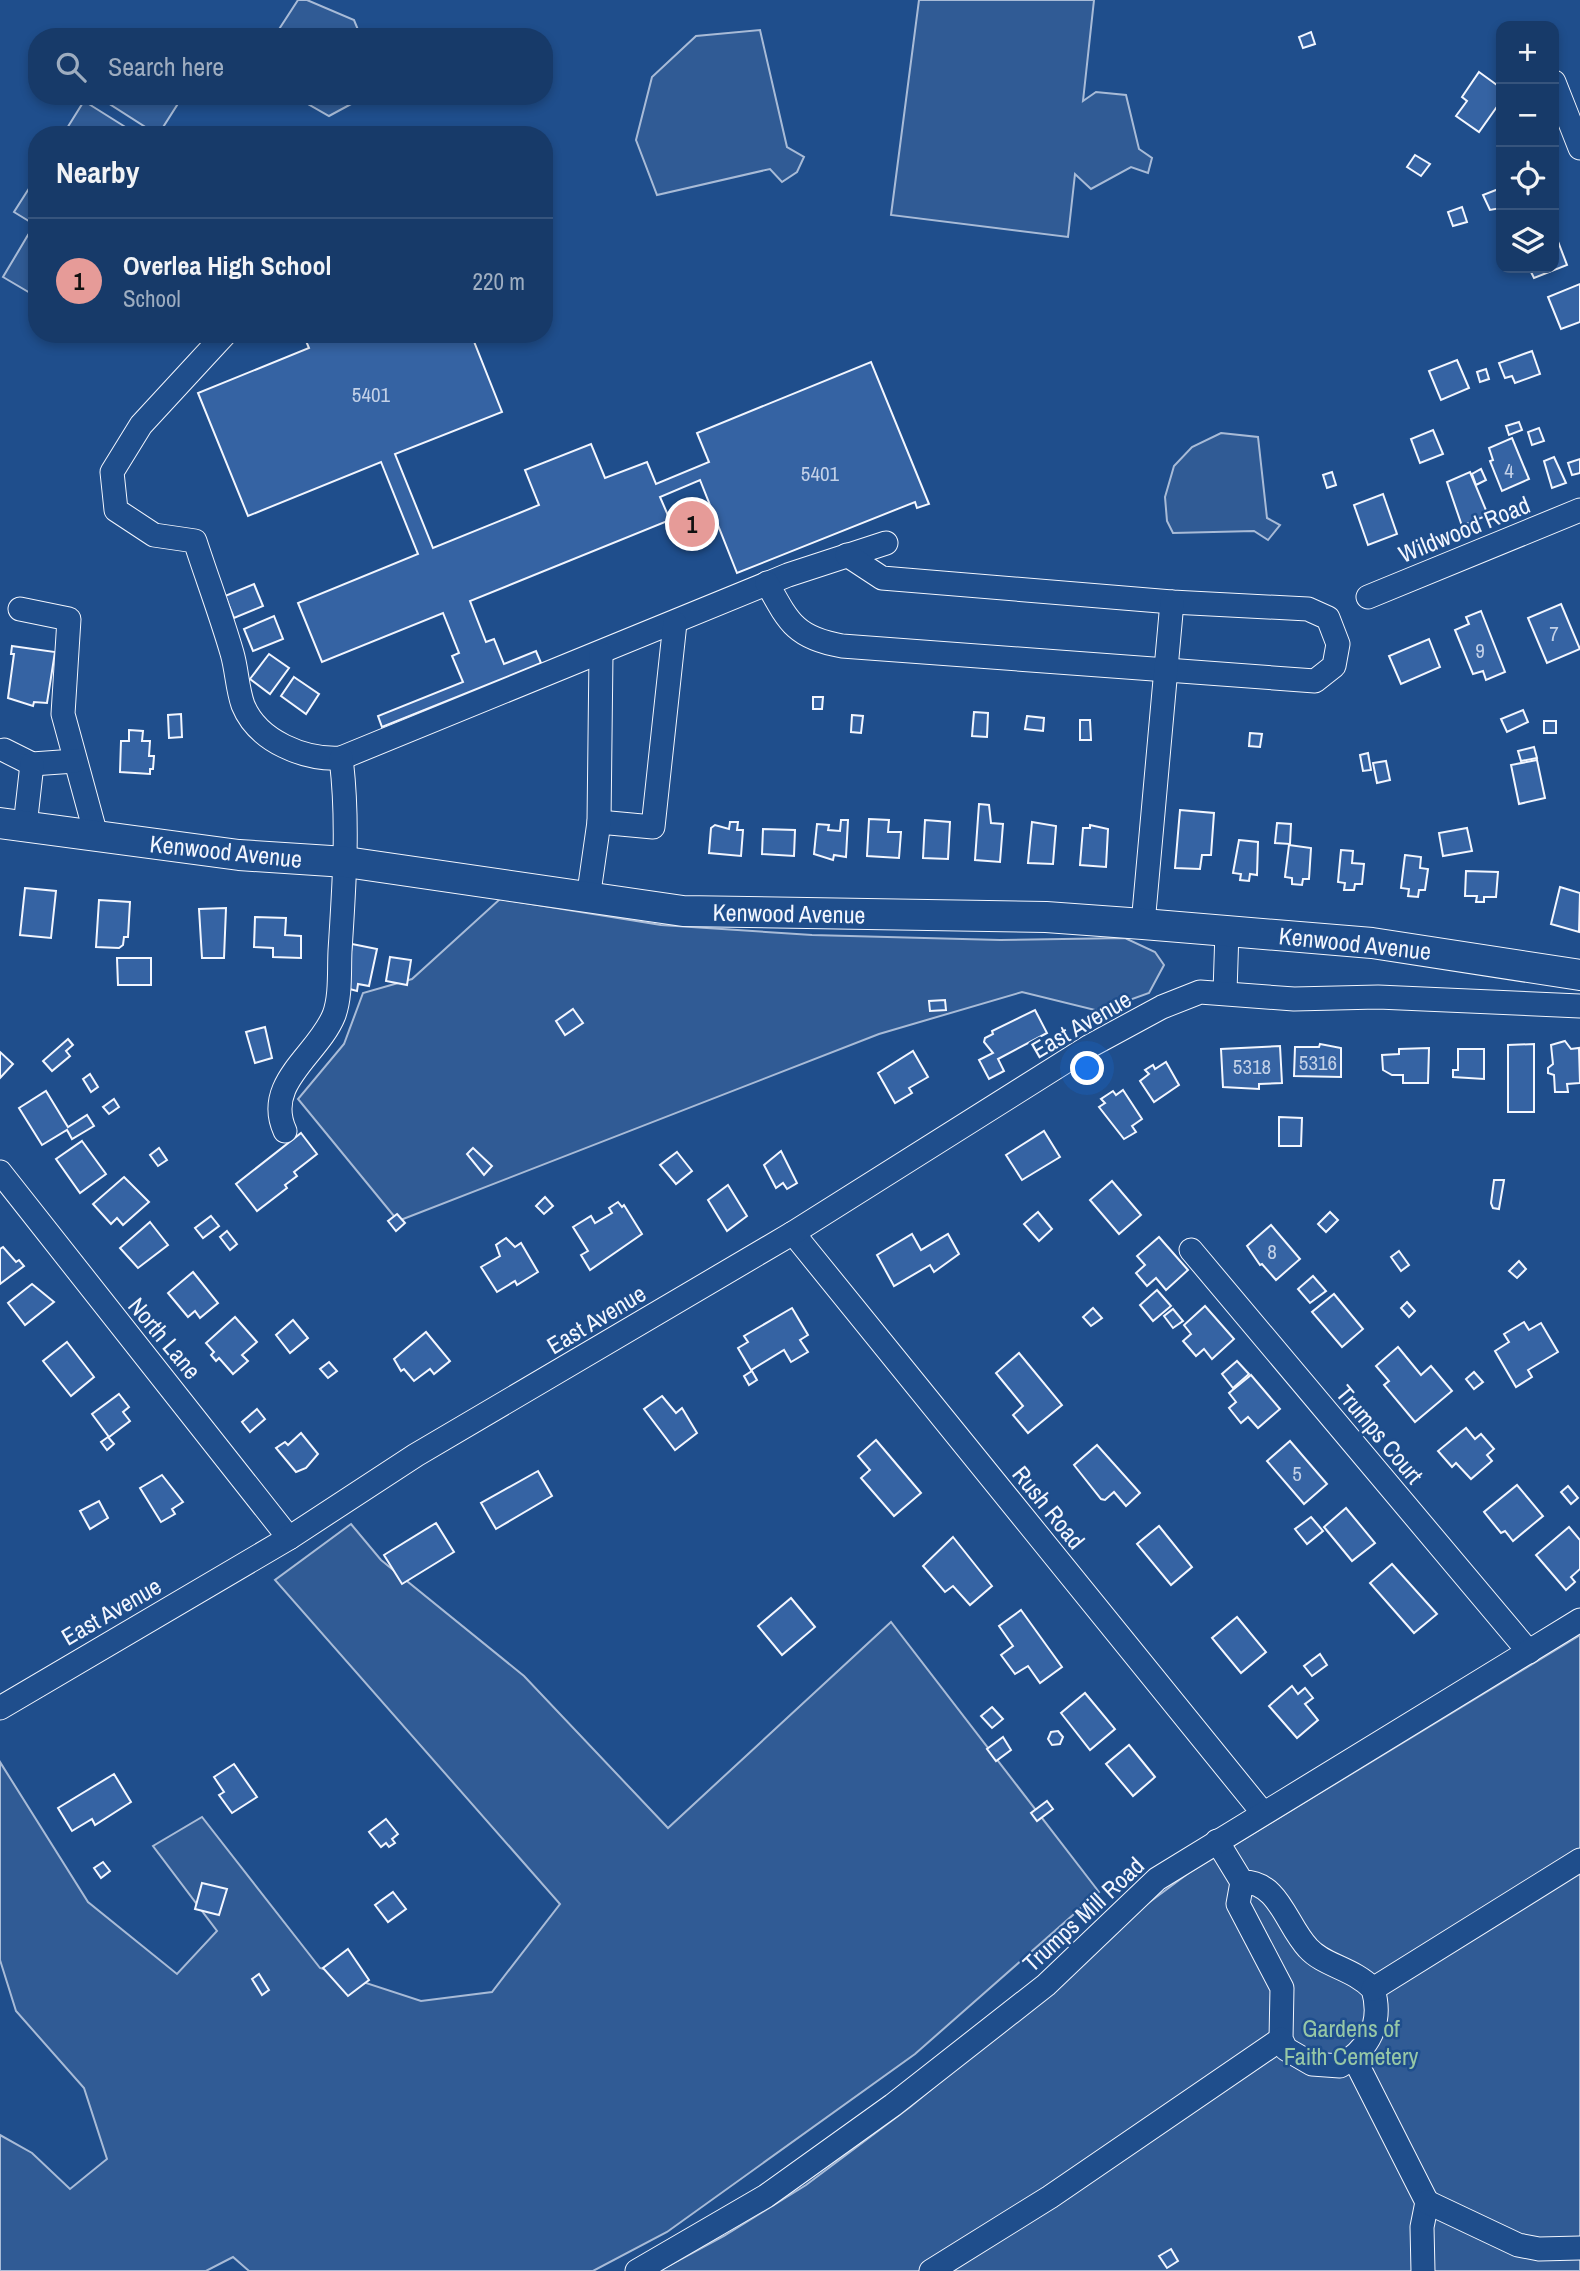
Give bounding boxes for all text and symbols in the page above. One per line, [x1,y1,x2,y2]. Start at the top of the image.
map controls [1496,21,1559,273]
button: + [1496,21,1559,84]
search box [28,28,553,105]
icon: search [52,48,90,86]
text: Search here [108,49,224,84]
button: − [1496,84,1559,147]
button: locate [1496,147,1559,210]
text: Nearby [56,152,139,192]
button: layers [1496,210,1559,273]
text: Overlea High School [123,248,332,283]
text: 1 [74,266,84,297]
text: 220 m [473,266,525,297]
text: School [123,283,181,314]
house number: 5401 [352,380,391,409]
house number: 4 [1504,456,1514,485]
house number: 5401 [801,459,840,488]
street label: Wildwood Road [1394,488,1534,570]
pin: 1 [669,498,715,550]
house number: 7 [1549,619,1559,648]
house number: 9 [1475,636,1485,665]
street label: Kenwood Avenue [148,827,304,875]
street label: Kenwood Avenue [712,896,866,930]
street label: Kenwood Avenue [1277,919,1433,967]
street label: East Avenue [1025,983,1137,1065]
house number: 5316 [1299,1048,1337,1077]
your location [1070,1051,1104,1085]
house number: 5318 [1233,1052,1271,1081]
house number: 8 [1267,1237,1277,1266]
street label: East Avenue [541,1277,651,1361]
street label: North Lane [121,1290,209,1386]
street label: Trumps Court [1329,1378,1431,1490]
street label: Rush Road [1006,1459,1092,1555]
house number: 5 [1292,1459,1302,1488]
street label: East Avenue [55,1570,167,1652]
street label: Trumps Mill Road [1016,1850,1150,1978]
park label: Gardens of Faith Cemetery [1284,2012,1418,2072]

